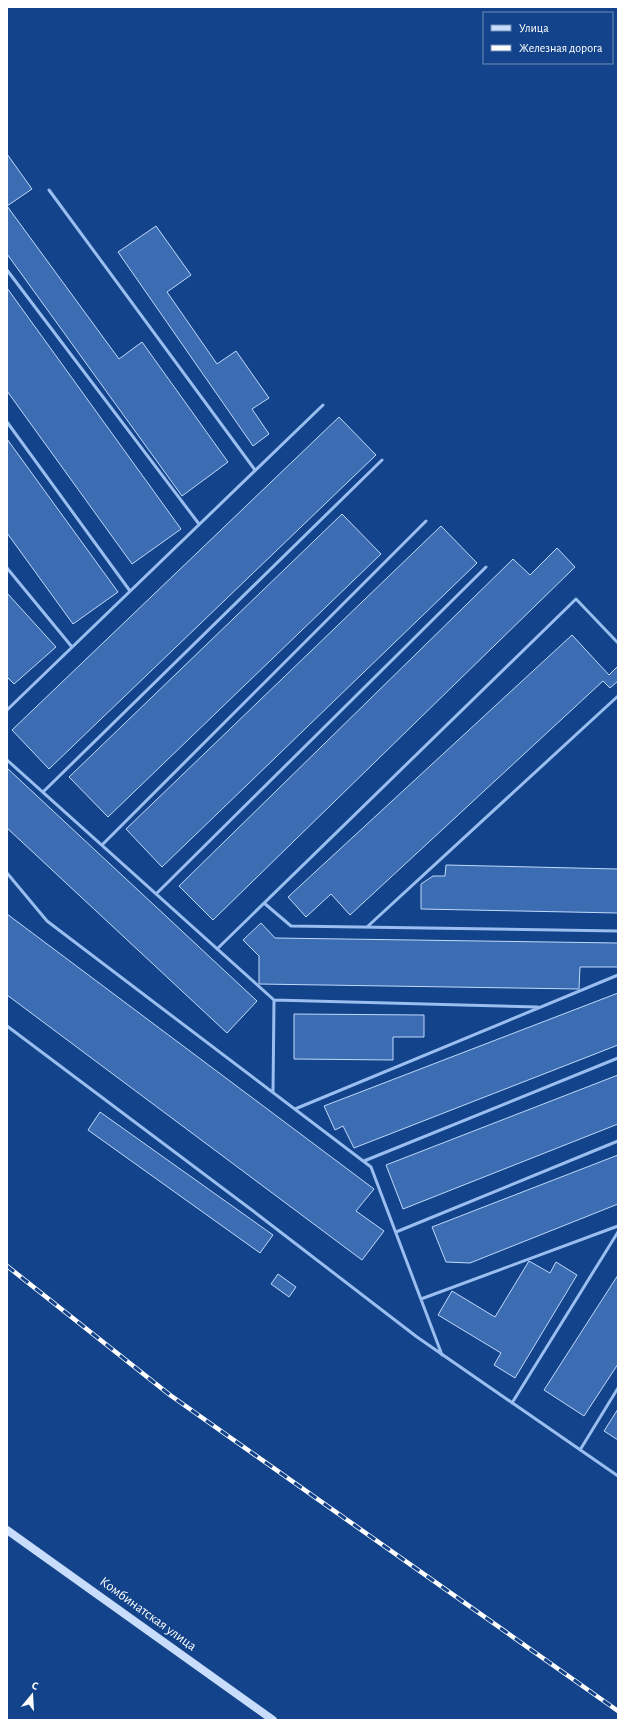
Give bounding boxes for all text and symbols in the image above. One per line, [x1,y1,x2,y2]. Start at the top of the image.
legend [483,12,613,64]
text: Улица [519,22,549,34]
text: Железная дорога [519,42,603,54]
street label: Комбинатская улица [97,1574,199,1654]
north arrow [12,1675,52,1715]
text: С [30,1680,40,1692]

